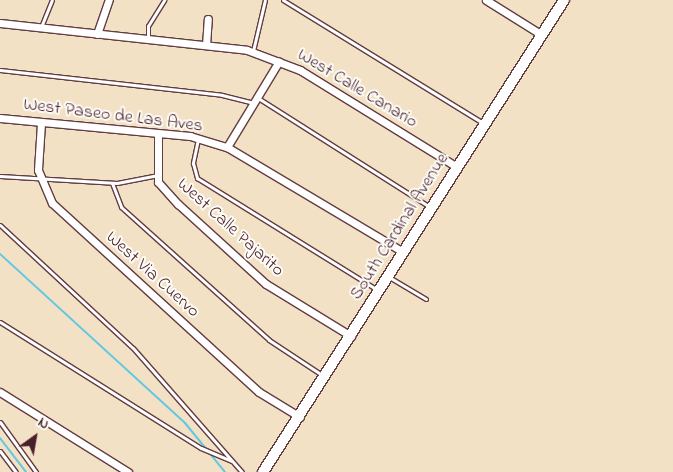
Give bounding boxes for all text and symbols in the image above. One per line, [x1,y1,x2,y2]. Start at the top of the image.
street label: West Calle Canario [293,45,421,133]
street label: West Paseo de Las Aves [22,94,204,138]
street label: South Cardinal Avenue [346,150,454,304]
street label: West Calle Pajarito [172,174,288,282]
street label: West Via Cuervo [101,227,203,323]
north arrow [10,412,60,462]
text: N [34,412,53,435]

